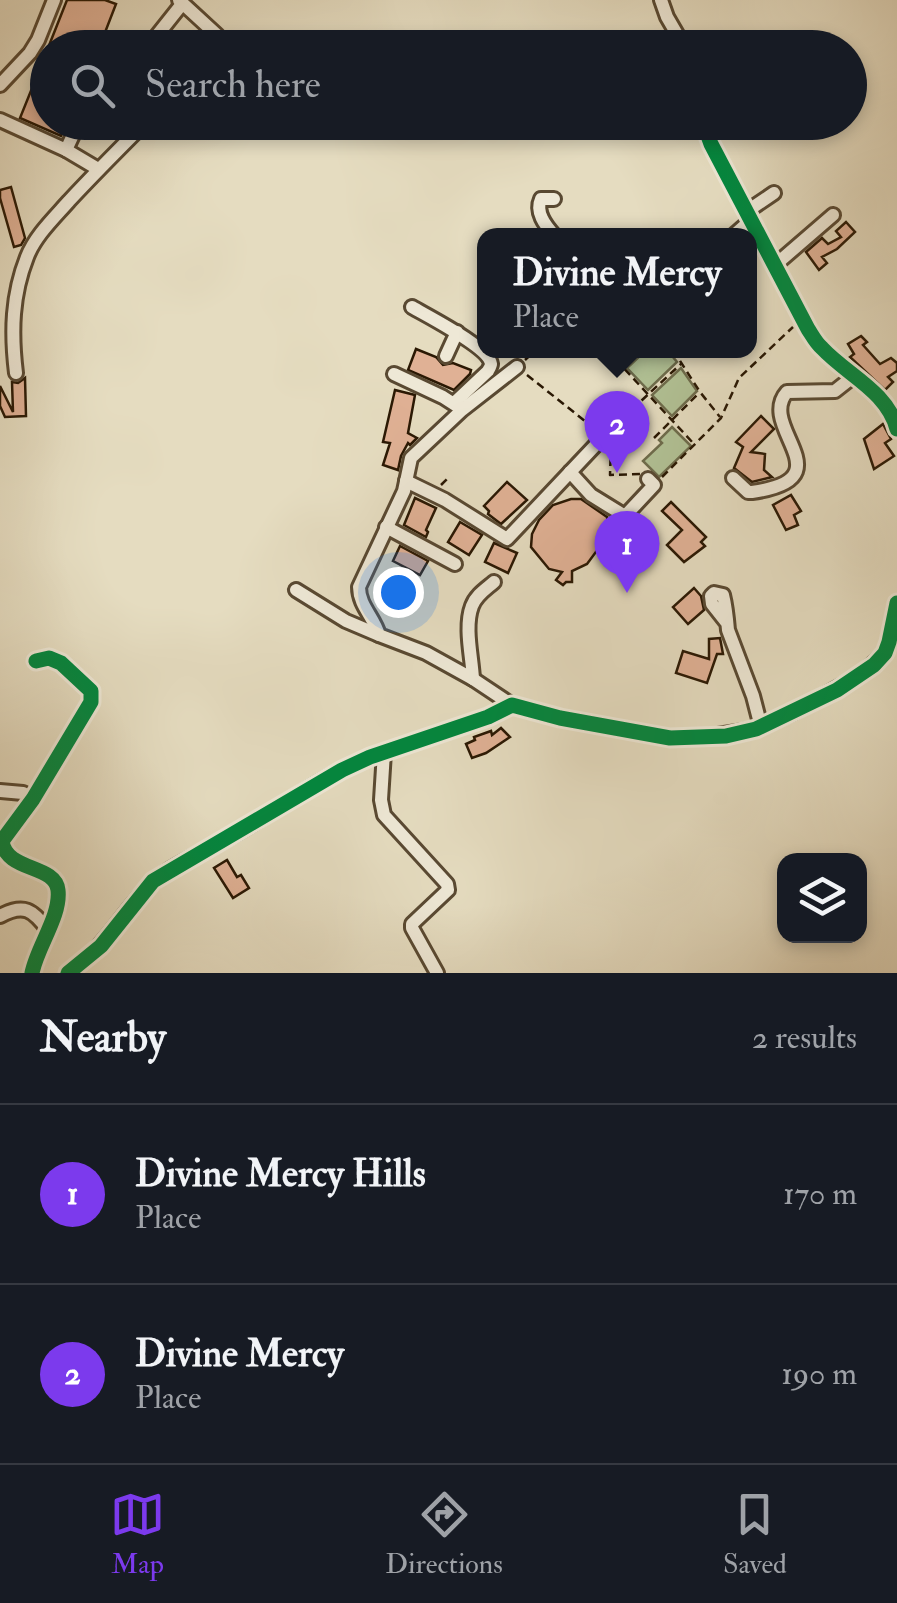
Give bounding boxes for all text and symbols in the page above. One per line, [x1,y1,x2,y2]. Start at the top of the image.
search box [30,30,867,140]
icon: search [65,58,120,113]
text: Search here [145,61,321,109]
popup [477,228,757,358]
text: Divine Mercy [513,249,721,297]
text: Place [513,297,579,337]
pin: 2 [584,390,650,473]
pin: 1 [594,510,660,593]
your location [373,567,424,618]
map controls [777,853,867,943]
button: layers [777,853,867,943]
text: Nearby [40,1012,166,1064]
text: 2 results [752,1018,857,1058]
text: Divine Mercy Hills [135,1150,426,1198]
text: 1 [67,1174,78,1214]
text: 170 m [783,1174,857,1214]
text: Place [135,1198,201,1238]
text: Divine Mercy [135,1330,344,1378]
text: 2 [64,1354,81,1394]
text: 190 m [781,1354,857,1394]
text: Place [135,1378,201,1418]
tab: Map [110,1487,165,1582]
tab: Directions [385,1487,503,1582]
tab: Saved [723,1487,787,1582]

